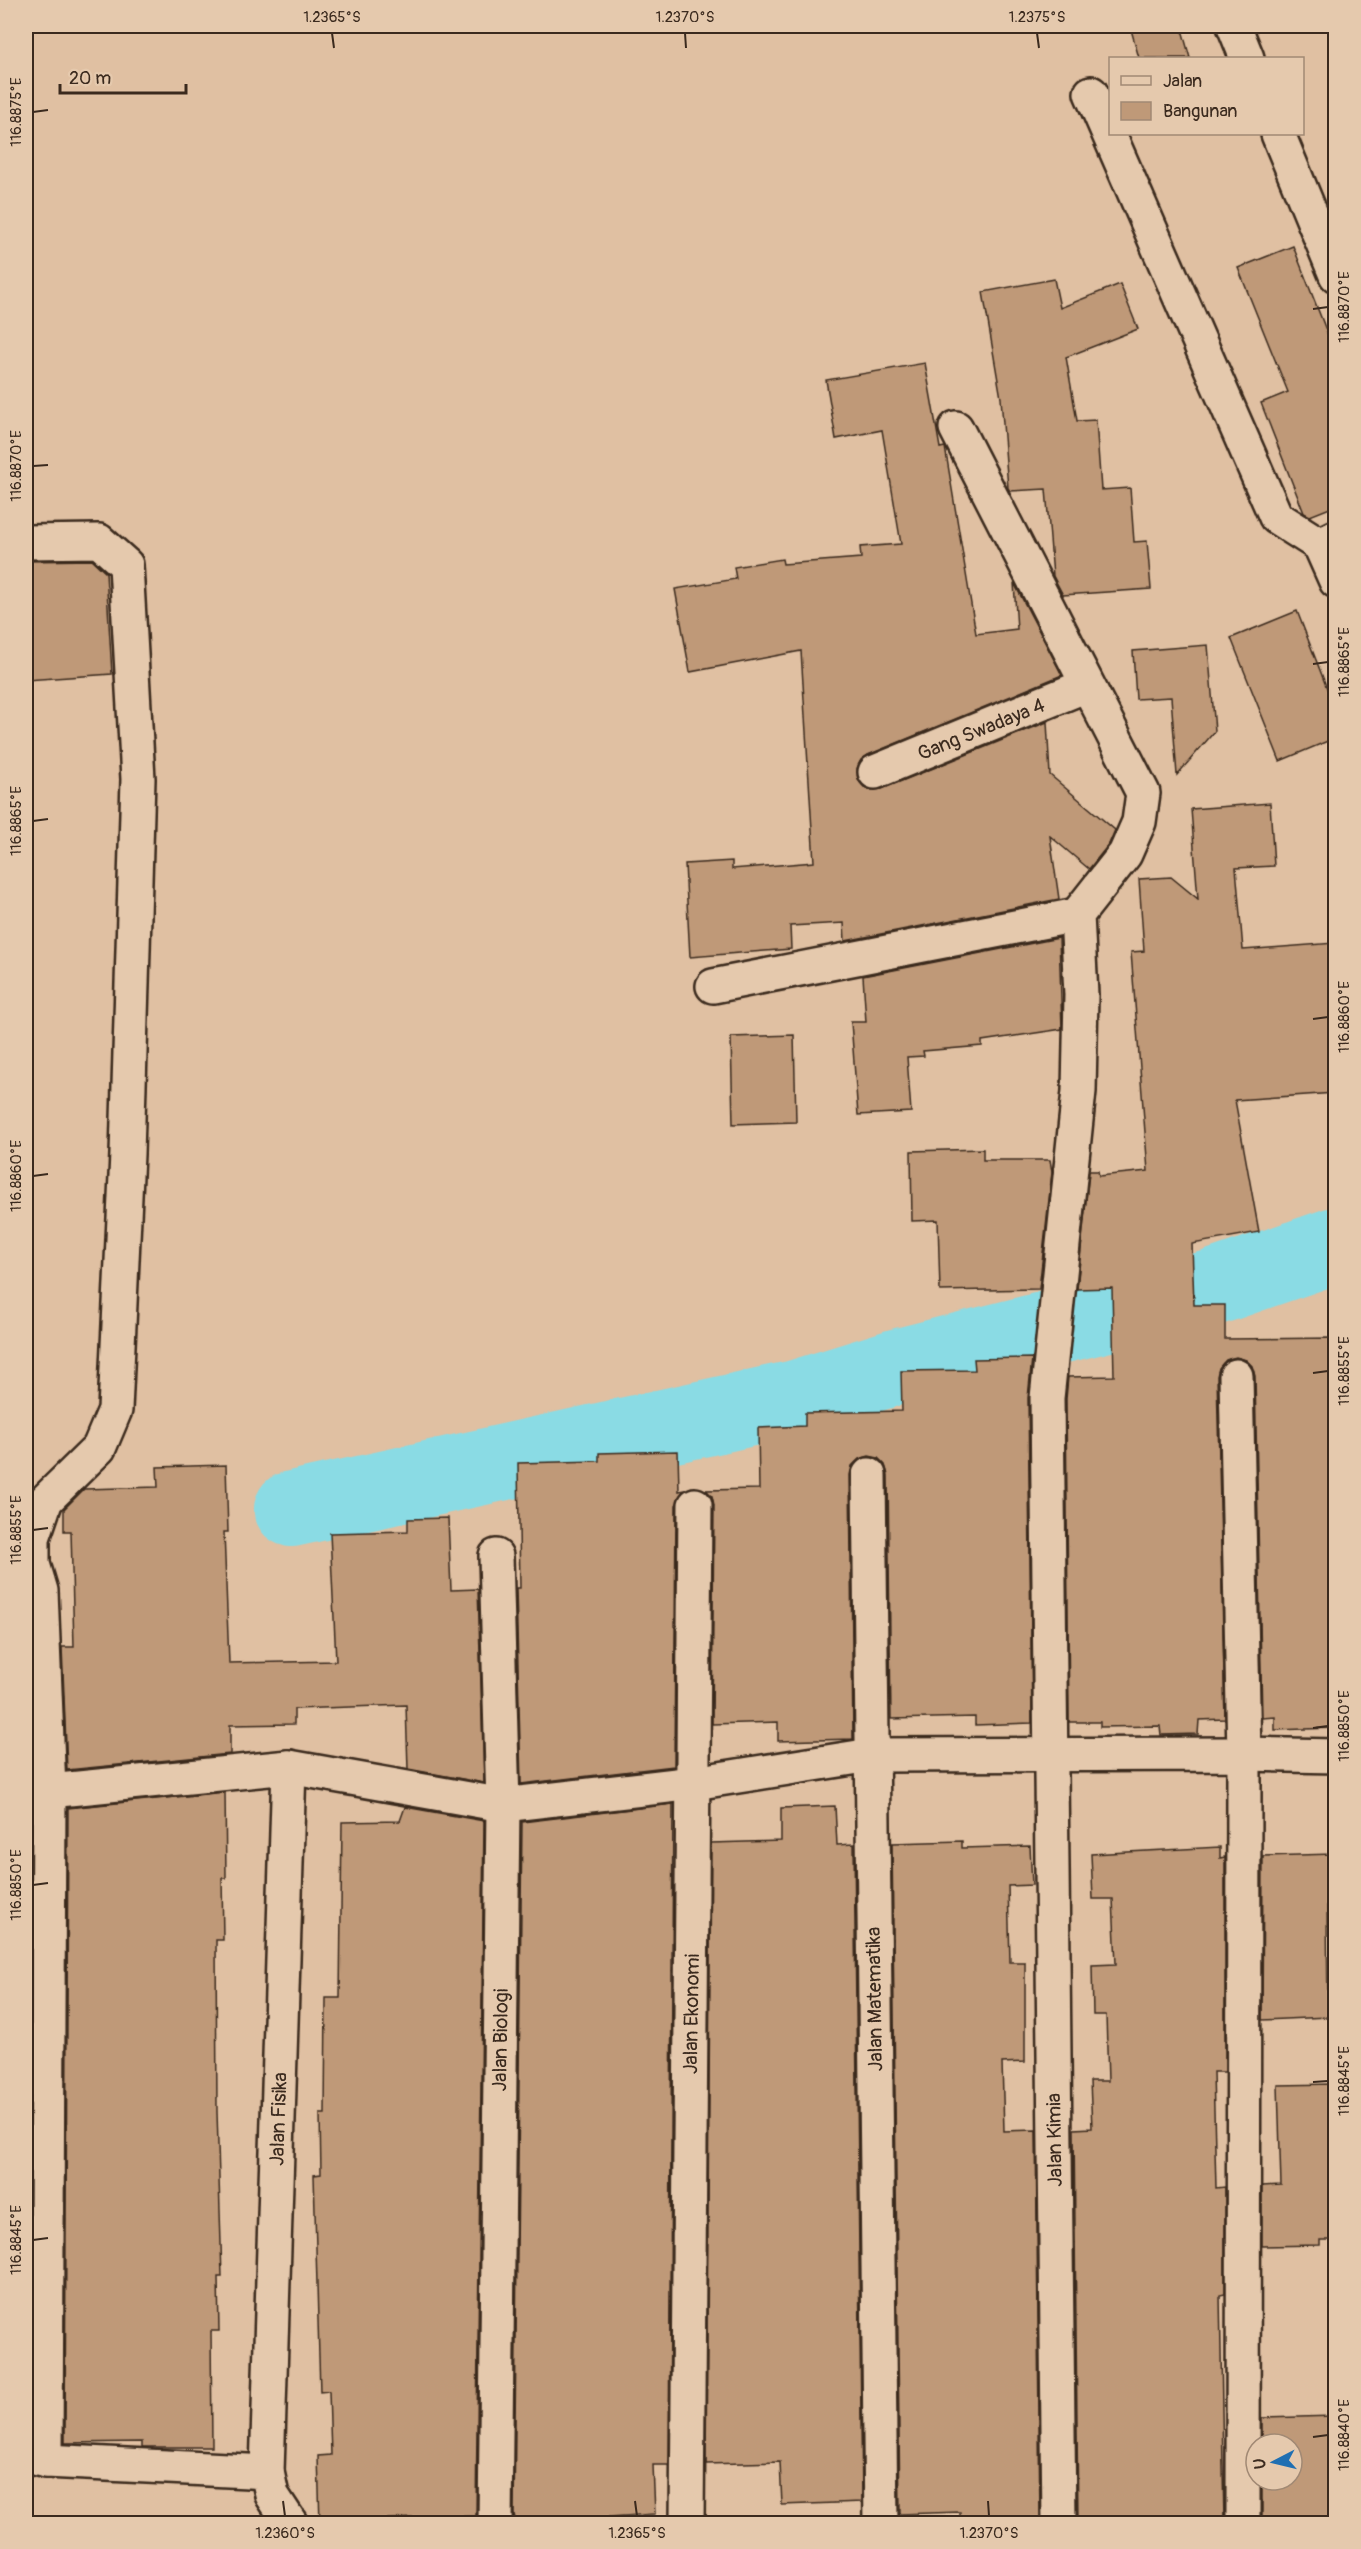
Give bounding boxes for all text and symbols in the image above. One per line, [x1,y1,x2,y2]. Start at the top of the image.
text: 1.2365°S [303,8,361,27]
text: 1.2370°S [656,8,714,27]
text: 1.2375°S [1009,8,1065,27]
scale bar [60,57,186,95]
legend [1109,57,1304,135]
text: 20 m [69,67,111,90]
text: Jalan [1163,70,1202,93]
text: 116.8875°E [7,77,26,147]
text: Bangunan [1163,100,1238,123]
text: 116.8870°E [1335,271,1354,343]
text: 116.8870°E [7,430,26,502]
text: 116.8865°E [1335,627,1354,697]
street label: Gang Swadaya 4 [914,692,1049,766]
text: 116.8865°E [7,786,26,856]
text: 116.8860°E [1335,981,1354,1053]
text: 116.8860°E [7,1140,26,1212]
text: 116.8855°E [1335,1336,1354,1406]
text: 116.8855°E [7,1495,26,1565]
text: 116.8850°E [1335,1690,1354,1762]
text: 116.8850°E [7,1849,26,1921]
street label: Jalan Matematika [861,1927,888,2071]
street label: Jalan Ekonomi [678,1954,705,2074]
street label: Jalan Biologi [487,1988,514,2092]
text: 116.8845°E [1335,2046,1354,2116]
street label: Jalan Fisika [264,2072,293,2166]
street label: Jalan Kimia [1041,2093,1068,2187]
text: 116.8845°E [7,2205,26,2275]
text: 116.8840°E [1335,2399,1354,2471]
north arrow [1244,2432,1304,2492]
text: U [1249,2457,1271,2470]
text: 1.2360°S [255,2524,315,2543]
text: 1.2365°S [608,2524,666,2543]
text: 1.2370°S [960,2524,1018,2543]

